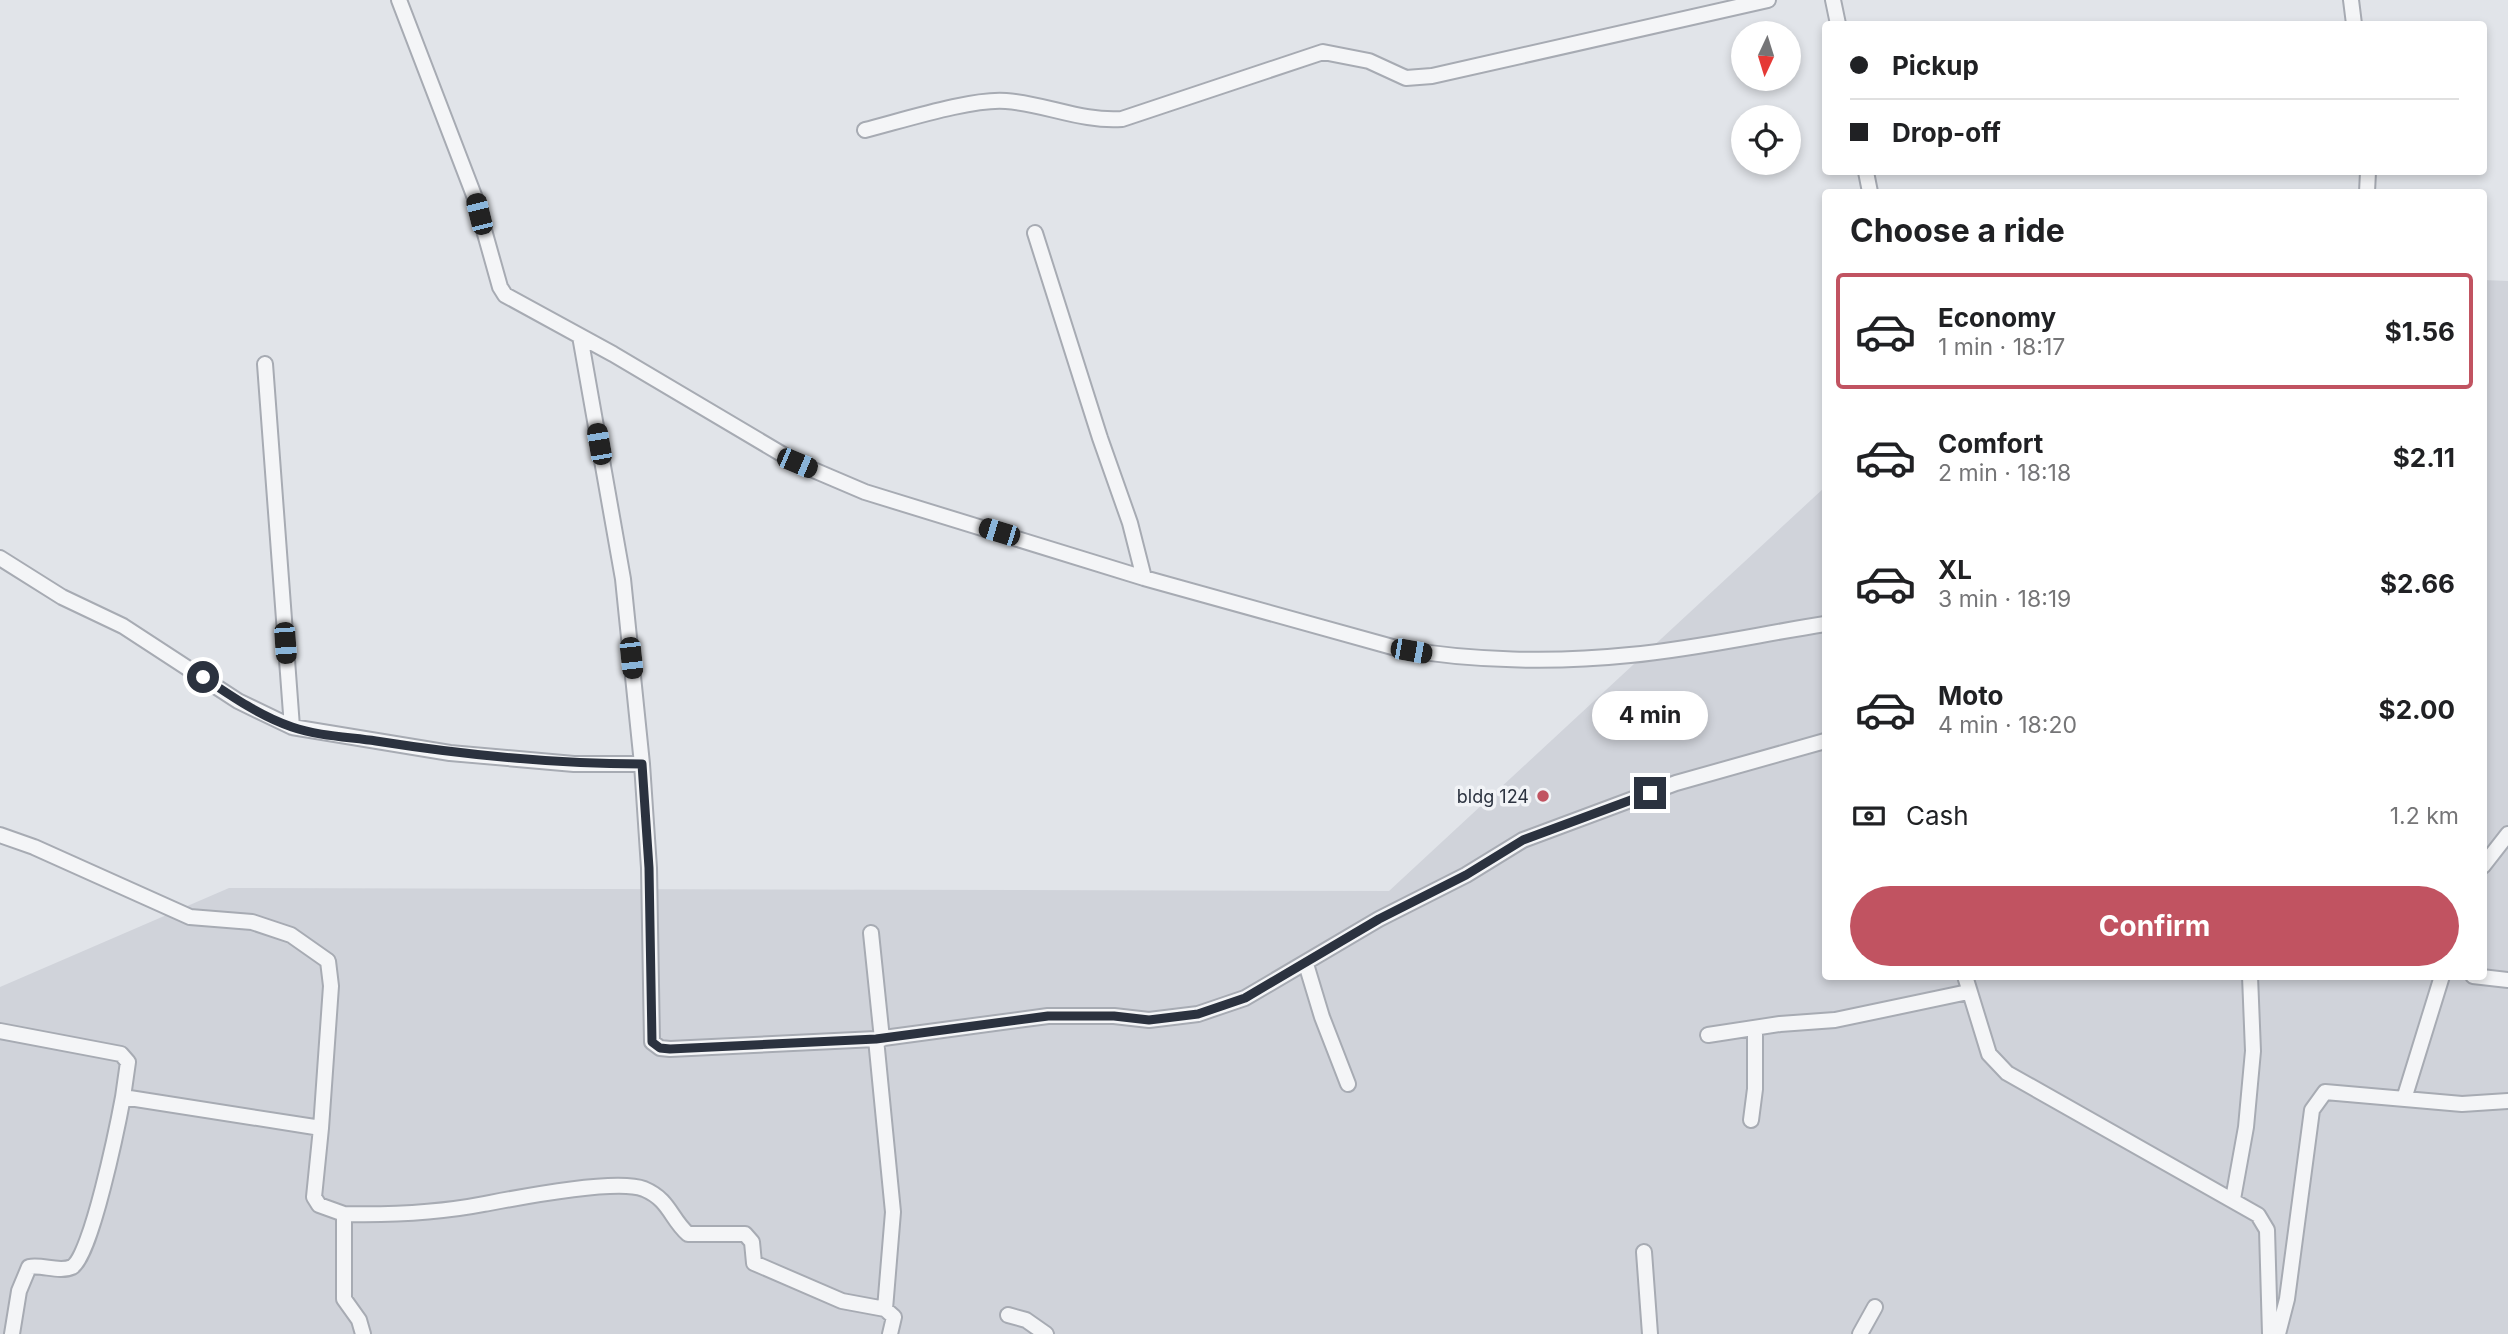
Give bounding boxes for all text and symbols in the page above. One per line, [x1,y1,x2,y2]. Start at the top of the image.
north arrow [1731,21,1801,91]
map controls [1731,21,1801,175]
text: Pickup [1892,50,1979,81]
button: locate [1731,105,1801,175]
text: Drop-off [1892,117,2001,148]
car [464,191,495,237]
text: Choose a ride [1850,211,2065,250]
icon: car [1854,300,1917,363]
text: Economy [1938,302,2056,333]
text: $1.56 [2385,316,2455,347]
text: 1 min · 18:17 [1938,333,2065,361]
car [586,421,613,467]
icon: car [1854,426,1917,489]
text: Comfort [1938,428,2043,459]
text: $2.11 [2393,442,2455,473]
car [774,445,821,481]
text: 2 min · 18:18 [1938,459,2071,487]
car [976,516,1023,548]
icon: car [1854,552,1917,615]
text: XL [1938,554,1972,585]
text: $2.66 [2380,568,2455,599]
text: 3 min · 18:19 [1938,585,2071,613]
car [274,621,297,665]
car [619,636,644,680]
car [1389,637,1434,665]
route start [187,661,219,693]
icon: car [1854,678,1917,741]
text: Moto [1938,680,2003,711]
callout: 4 min [1592,692,1708,740]
text: $2.00 [2379,694,2455,725]
text: 4 min [1619,701,1681,729]
text: 4 min · 18:20 [1938,711,2077,739]
route end [1634,777,1666,809]
place label: bldg 124 [1457,786,1529,807]
marker: bldg 124 [1535,788,1551,804]
icon: cash [1850,797,1888,835]
text: Cash [1906,800,1969,831]
text: 1.2 km [2390,802,2459,830]
button: Confirm [1850,886,2459,966]

